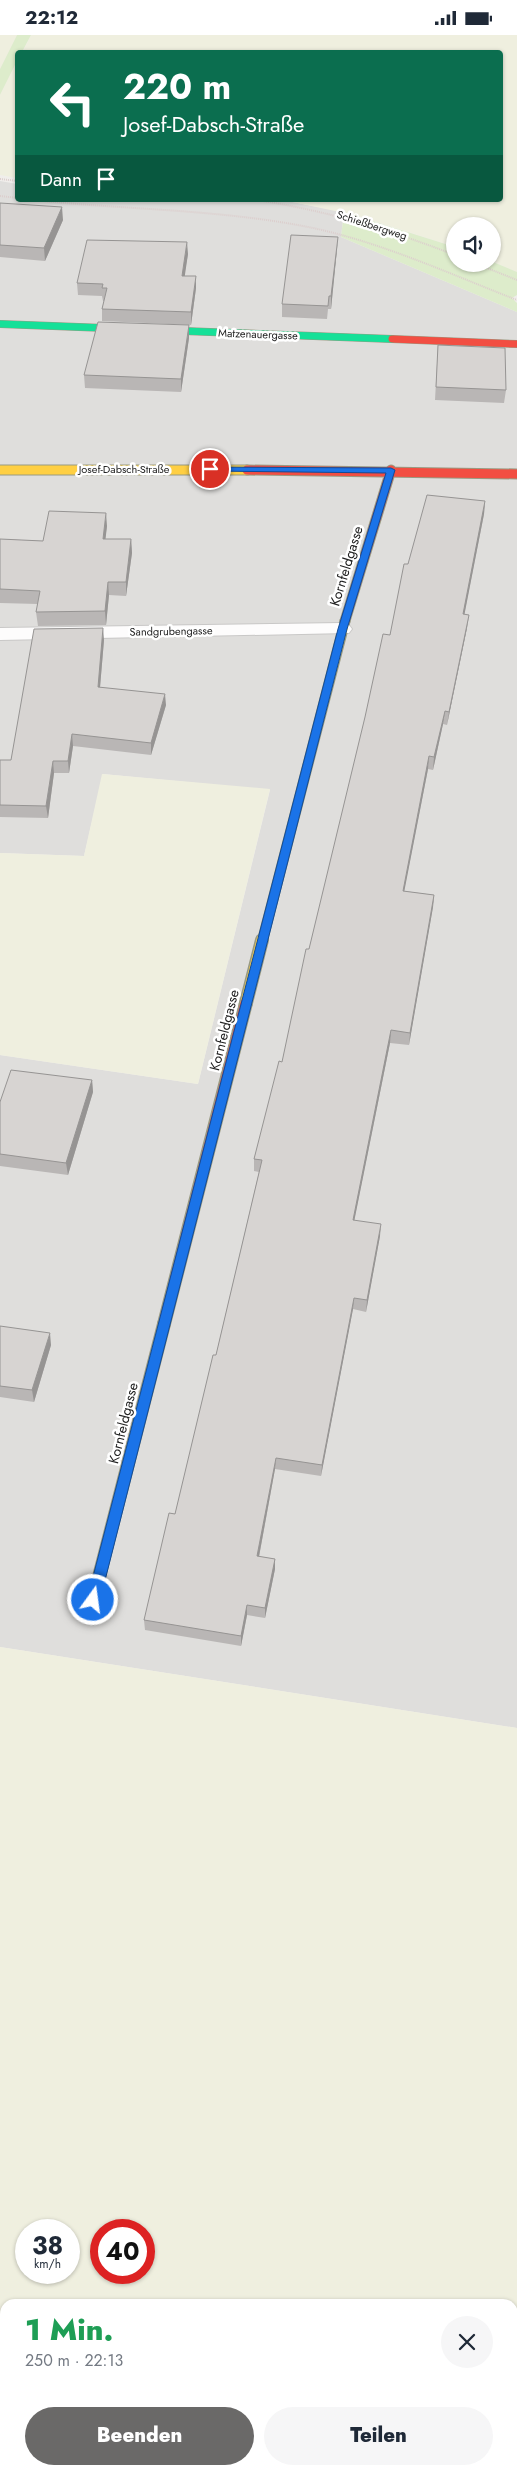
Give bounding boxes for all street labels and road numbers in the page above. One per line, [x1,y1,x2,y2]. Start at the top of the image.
street label: Schießbergweg [335,206,409,244]
street label: Matzenauergasse [218,325,298,343]
street label: Josef-Dabsch-Straße [77,461,170,477]
street label: Kornfeldgasse [324,523,368,609]
street label: Sandgrubengasse [129,622,213,640]
street label: Kornfeldgasse [204,987,244,1073]
street label: Kornfeldgasse [103,1380,143,1466]

